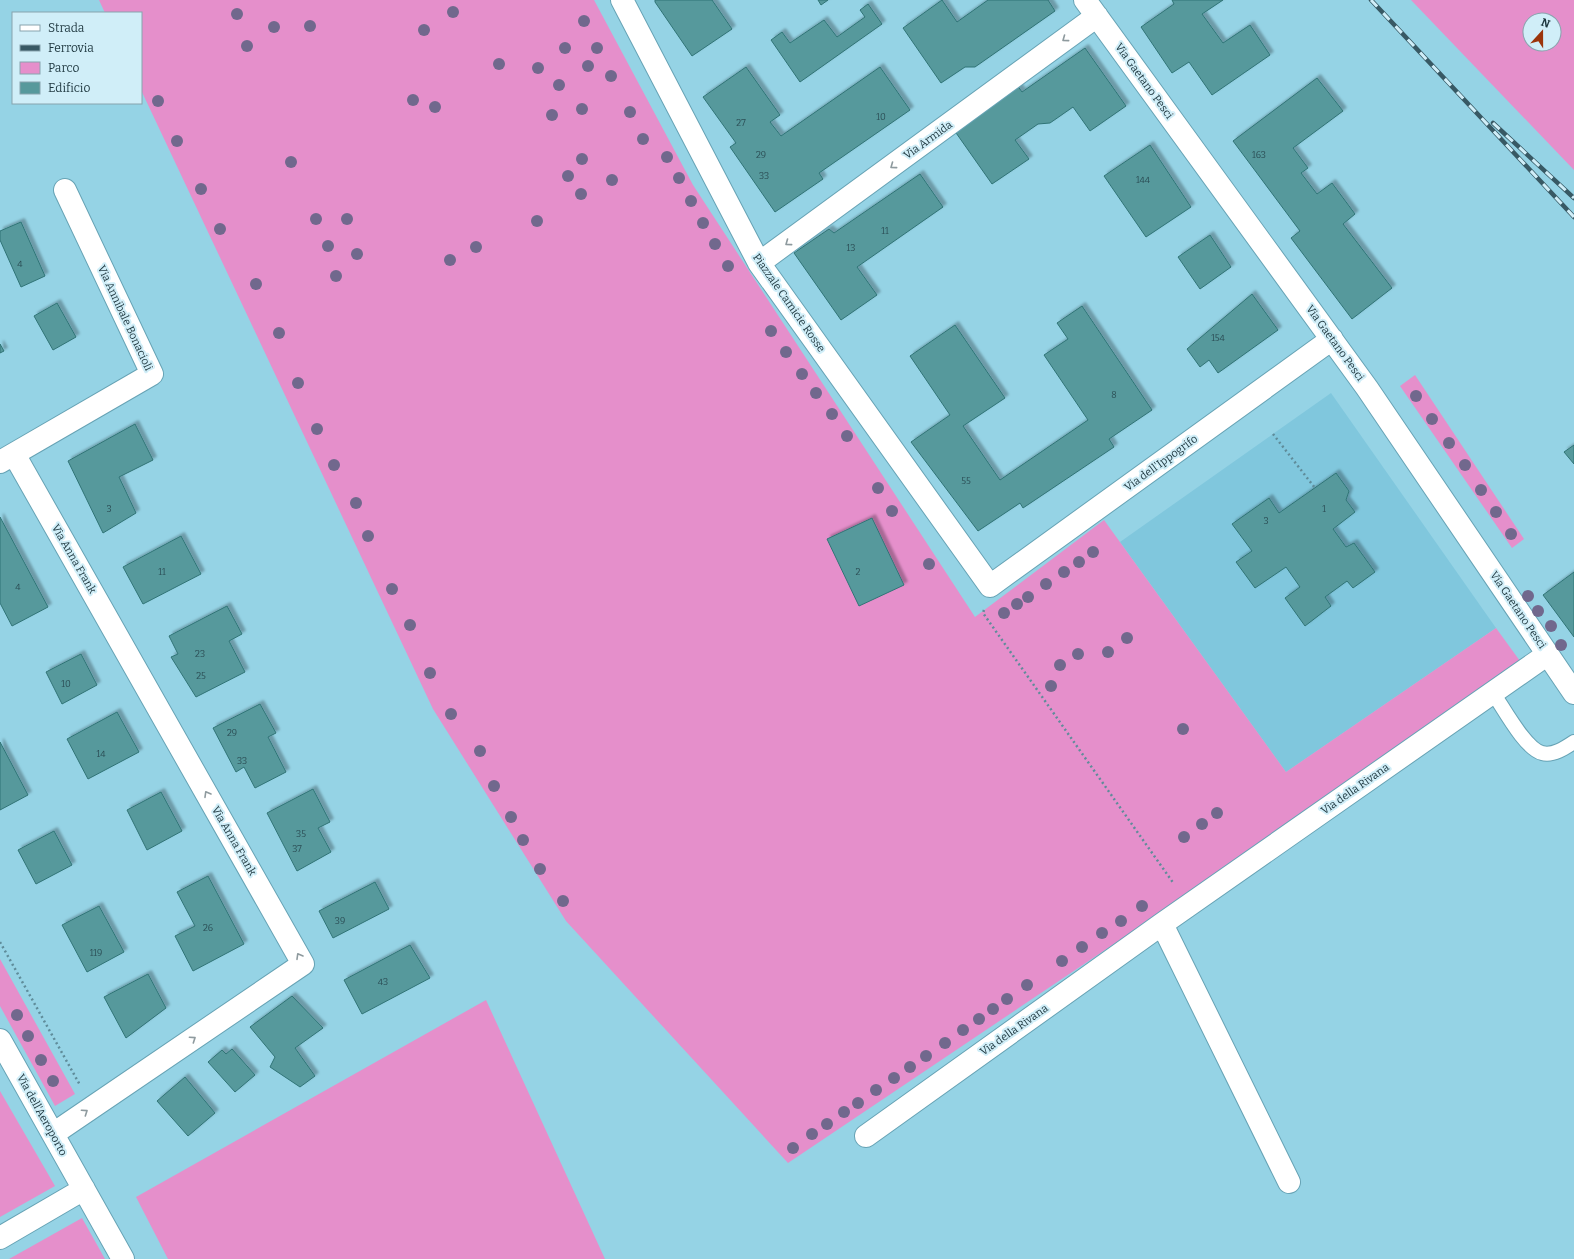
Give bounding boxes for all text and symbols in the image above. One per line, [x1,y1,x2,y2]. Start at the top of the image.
legend [12,12,142,104]
north arrow [1522,12,1562,52]
text: N [1539,16,1552,31]
text: Strada [48,21,85,35]
one-way arrow [1063,34,1070,41]
text: Ferrovia [48,41,94,55]
street label: Via Gaetano Pesci [1112,41,1176,122]
text: Parco [48,61,79,75]
text: Edificio [48,81,90,95]
house number: 10 [876,112,886,122]
house number: 27 [736,118,746,128]
street label: Via Armida [901,118,955,162]
house number: 29 [756,150,766,160]
house number: 163 [1252,150,1266,160]
one-way arrow [890,161,897,168]
house number: 33 [759,171,769,181]
house number: 144 [1136,175,1151,185]
house number: 11 [881,226,889,236]
one-way arrow [785,238,792,246]
house number: 13 [847,243,855,253]
street label: Piazzale Camicie Rosse [750,251,828,355]
house number: 4 [17,259,23,269]
street label: Via Annibale Bonacioli [95,263,155,373]
street label: Via Gaetano Pesci [1303,303,1367,384]
house number: 154 [1211,333,1226,343]
house number: 8 [1111,390,1117,400]
street label: Via dell'Ippogrifo [1122,432,1200,494]
house number: 55 [961,476,971,486]
house number: 3 [106,504,112,514]
house number: 1 [1322,504,1326,514]
house number: 3 [1263,516,1269,526]
street label: Via Anna Frank [49,522,99,597]
house number: 11 [158,567,166,577]
house number: 2 [856,567,861,577]
street label: Via Gaetano Pesci [1487,569,1549,652]
house number: 4 [15,582,21,592]
house number: 23 [195,649,205,659]
house number: 25 [196,671,206,681]
house number: 10 [61,679,71,689]
house number: 29 [227,728,237,738]
house number: 14 [97,749,106,759]
house number: 33 [237,756,247,766]
street label: Via della Rivana [1318,761,1392,817]
one-way arrow [204,791,211,798]
street label: Via Anna Frank [209,804,259,879]
house number: 35 [296,829,306,839]
house number: 37 [292,844,302,854]
house number: 39 [335,916,345,926]
house number: 26 [203,923,213,933]
house number: 119 [90,948,102,958]
one-way arrow [296,952,303,960]
house number: 43 [378,977,388,987]
street label: Via della Rivana [977,1002,1051,1058]
one-way arrow [188,1037,195,1044]
street label: Via dell'Aeroporto [14,1072,70,1158]
one-way arrow [81,1109,88,1117]

